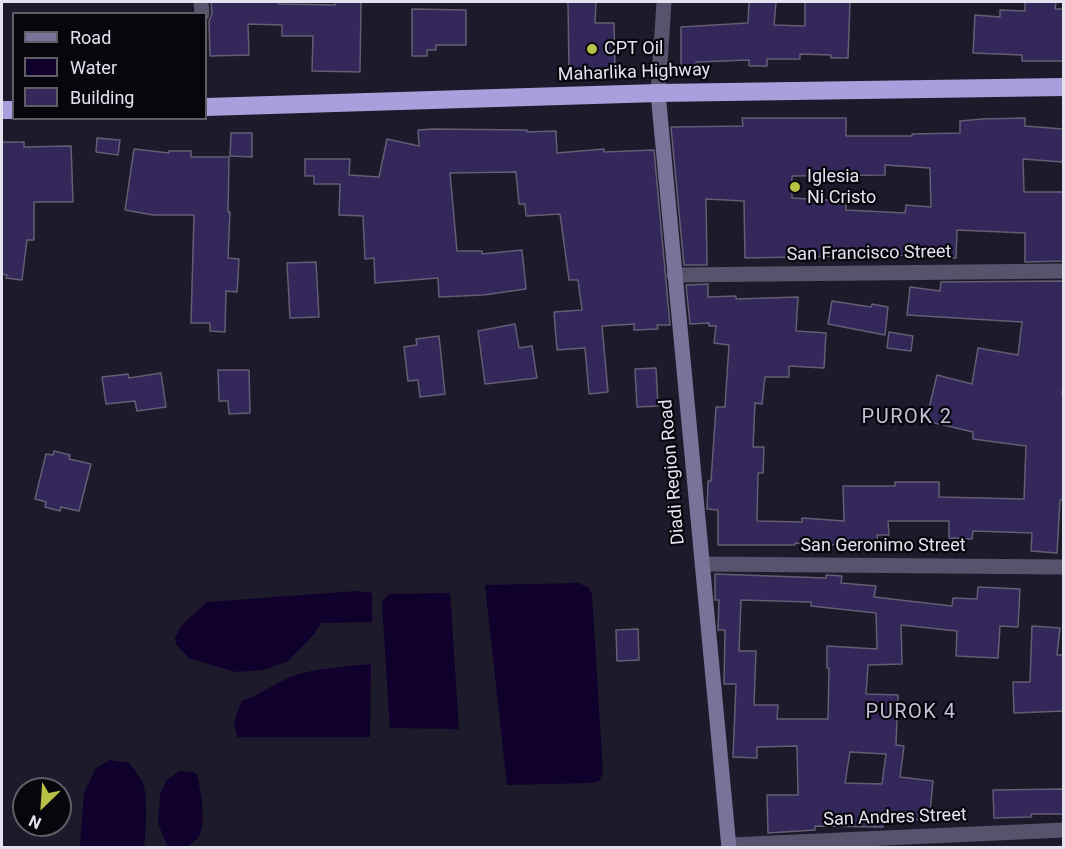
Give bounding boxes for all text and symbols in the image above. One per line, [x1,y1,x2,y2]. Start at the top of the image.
legend [12,12,207,120]
text: Road [70,27,111,48]
place label: CPT Oil [604,38,663,60]
marker: CPT Oil [585,42,599,56]
text: Water [70,57,117,78]
street label: Maharlika Highway [557,60,711,86]
text: Building [70,87,134,108]
place label: Iglesia Ni Cristo [807,166,876,208]
marker: Iglesia Ni Cristo [788,180,802,194]
street label: San Francisco Street [786,242,952,266]
street label: Diadi Region Road [656,398,690,546]
district label: PUROK 2 [862,406,952,430]
street label: San Geronimo Street [800,535,966,557]
district label: PUROK 4 [866,701,956,725]
north arrow [12,777,72,837]
street label: San Andres Street [823,805,967,831]
text: N [26,811,44,833]

